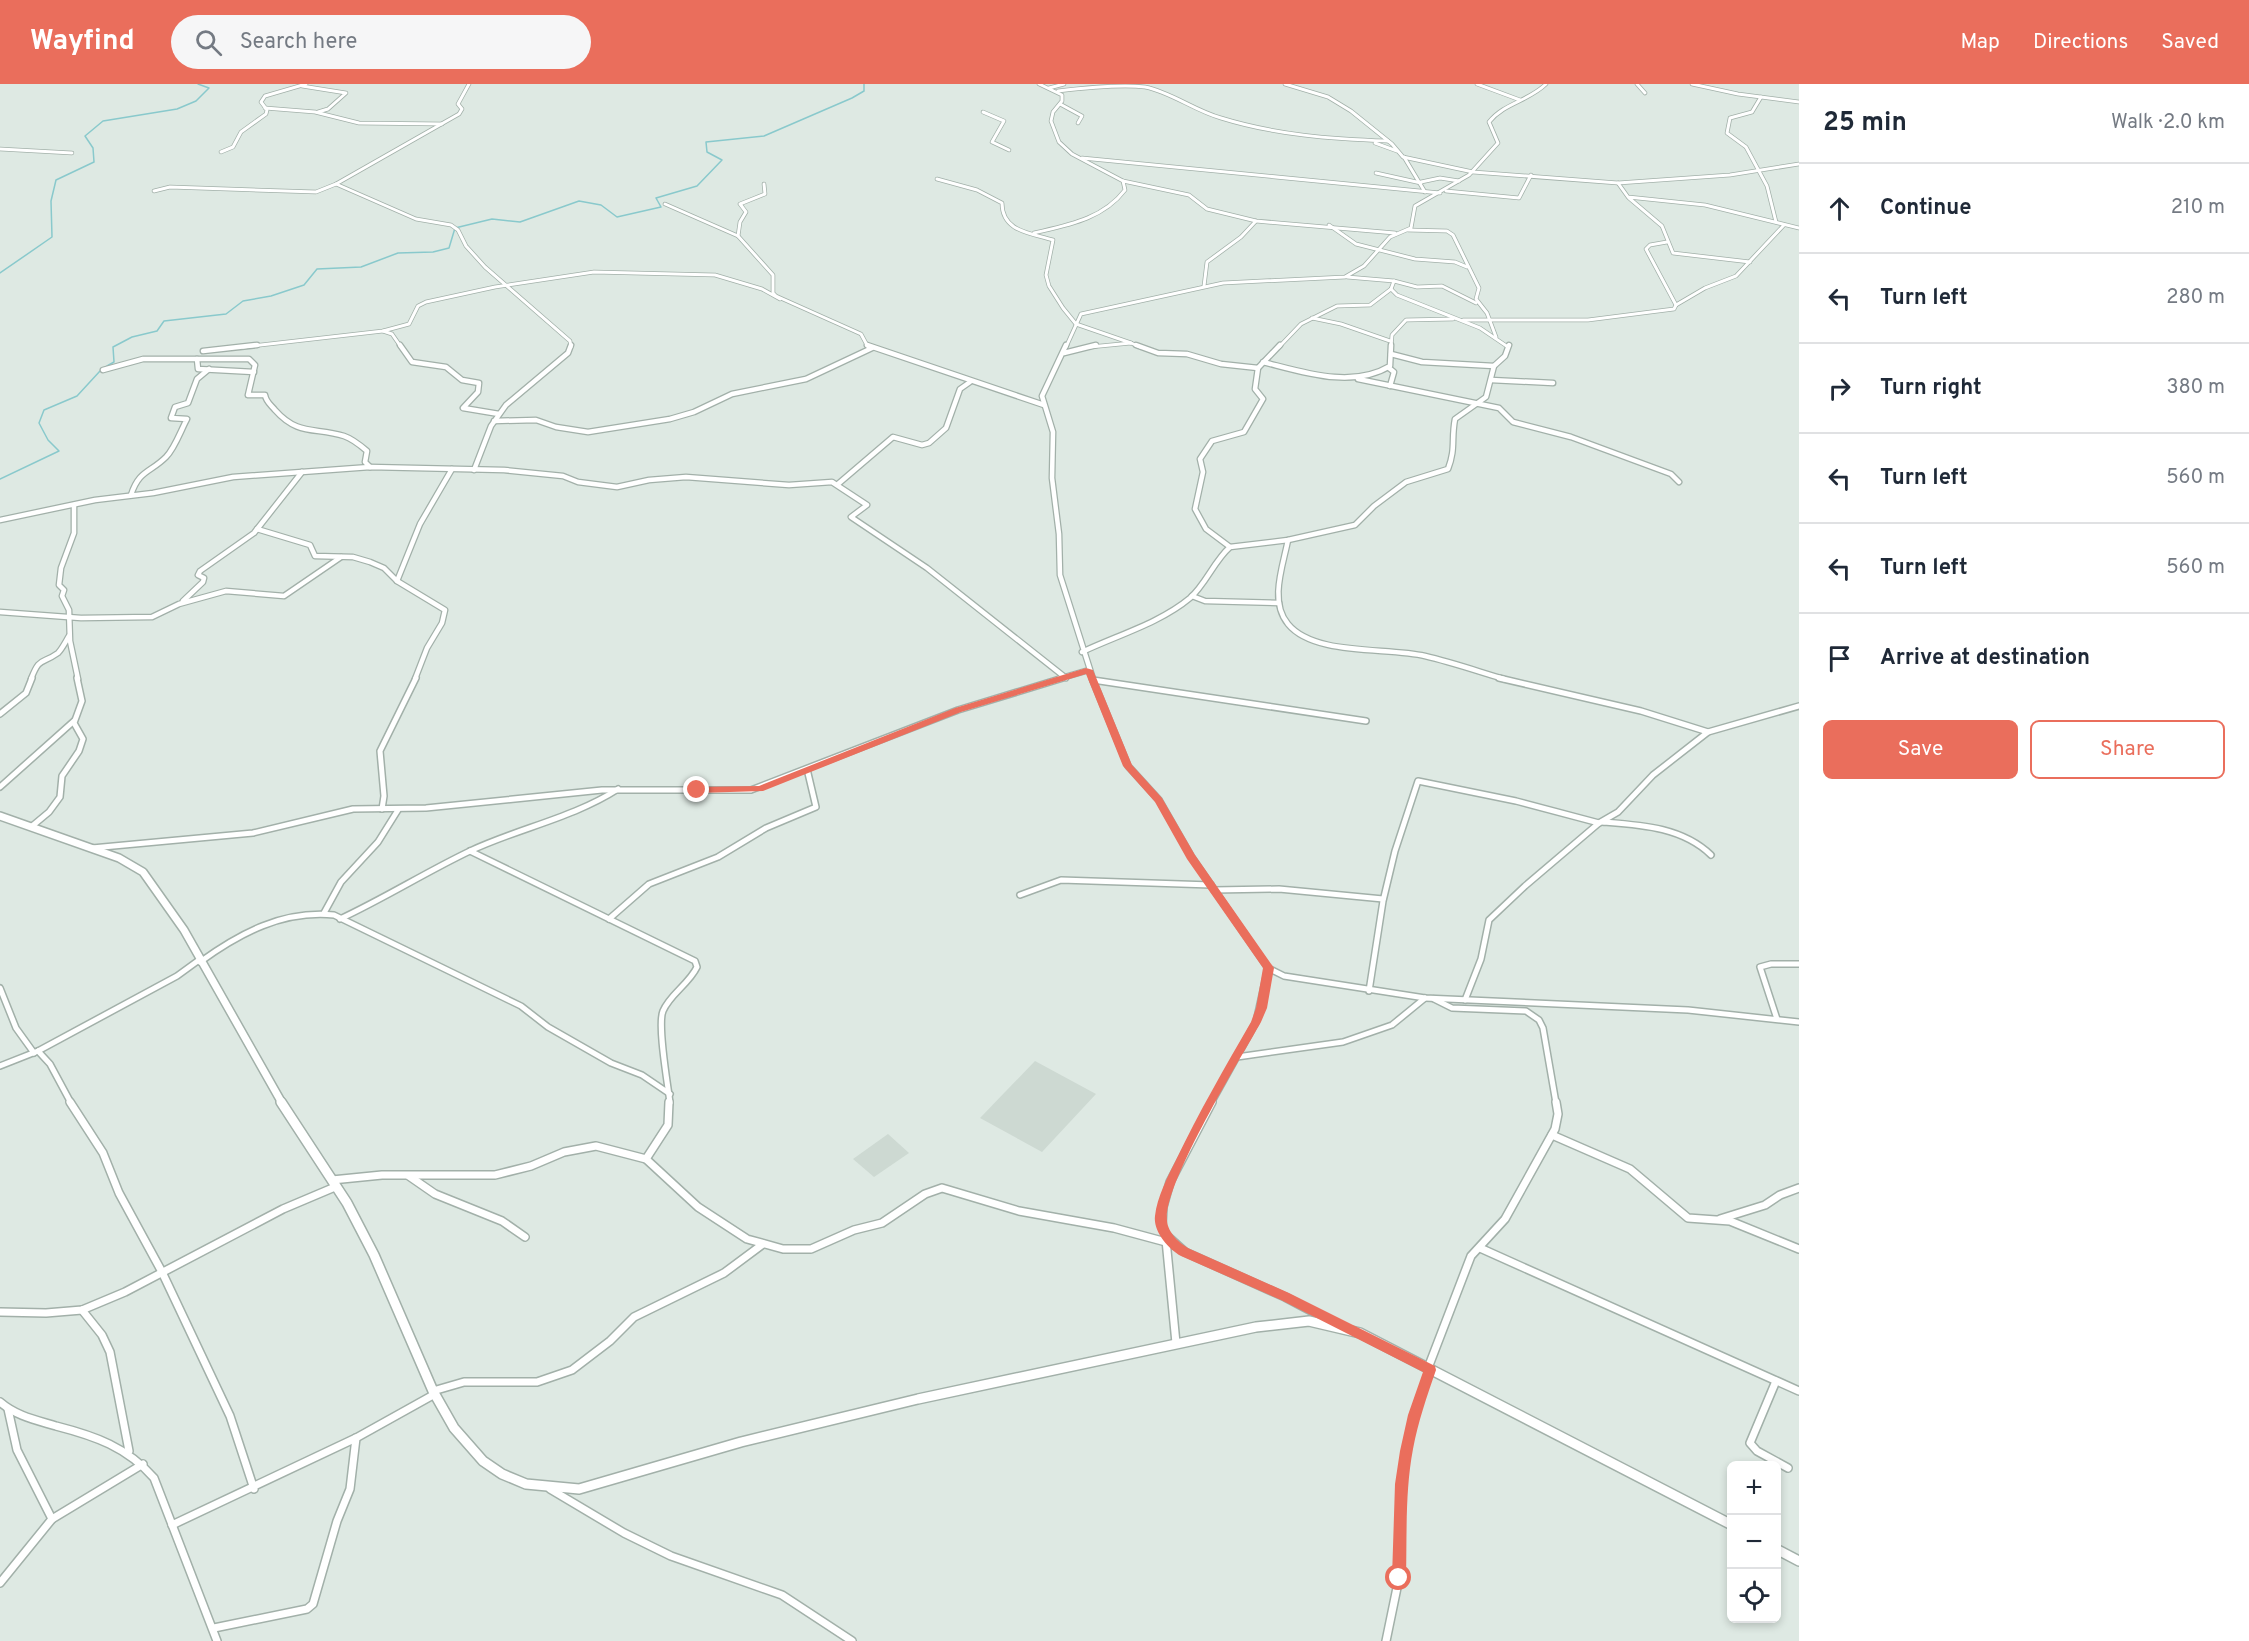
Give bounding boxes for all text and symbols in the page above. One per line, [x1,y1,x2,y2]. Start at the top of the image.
search box [171,15,591,69]
text: Wayfind [30,24,135,60]
icon: search [192,26,225,59]
text: Search here [240,29,357,56]
text: Map [1960,29,2000,56]
text: Directions [2033,29,2128,56]
text: Saved [2161,29,2219,56]
text: 25 min [1823,107,1907,140]
text: Walk · 2.0 km [2111,110,2225,136]
icon: ahead [1823,192,1856,225]
text: Continue [1880,195,1971,222]
text: 210 m [2171,195,2225,221]
icon: left [1823,282,1856,315]
text: Turn left [1880,285,1968,312]
text: 280 m [2166,285,2225,311]
icon: right [1823,372,1856,405]
text: Turn right [1880,375,1982,402]
text: 380 m [2166,375,2225,401]
icon: left [1823,462,1856,495]
text: Turn left [1880,465,1968,492]
text: 560 m [2166,465,2225,491]
icon: left [1823,552,1856,585]
text: Turn left [1880,555,1968,582]
text: 560 m [2166,555,2225,581]
icon: arrive [1823,642,1856,675]
text: Arrive at destination [1880,645,2090,672]
button: Save [1823,720,2018,779]
button: Share [2030,720,2225,779]
route end [683,776,709,802]
map controls [1727,1461,1781,1623]
button: + [1727,1461,1781,1515]
button: − [1727,1515,1781,1569]
route start [1385,1564,1411,1590]
button: locate [1727,1569,1781,1623]

